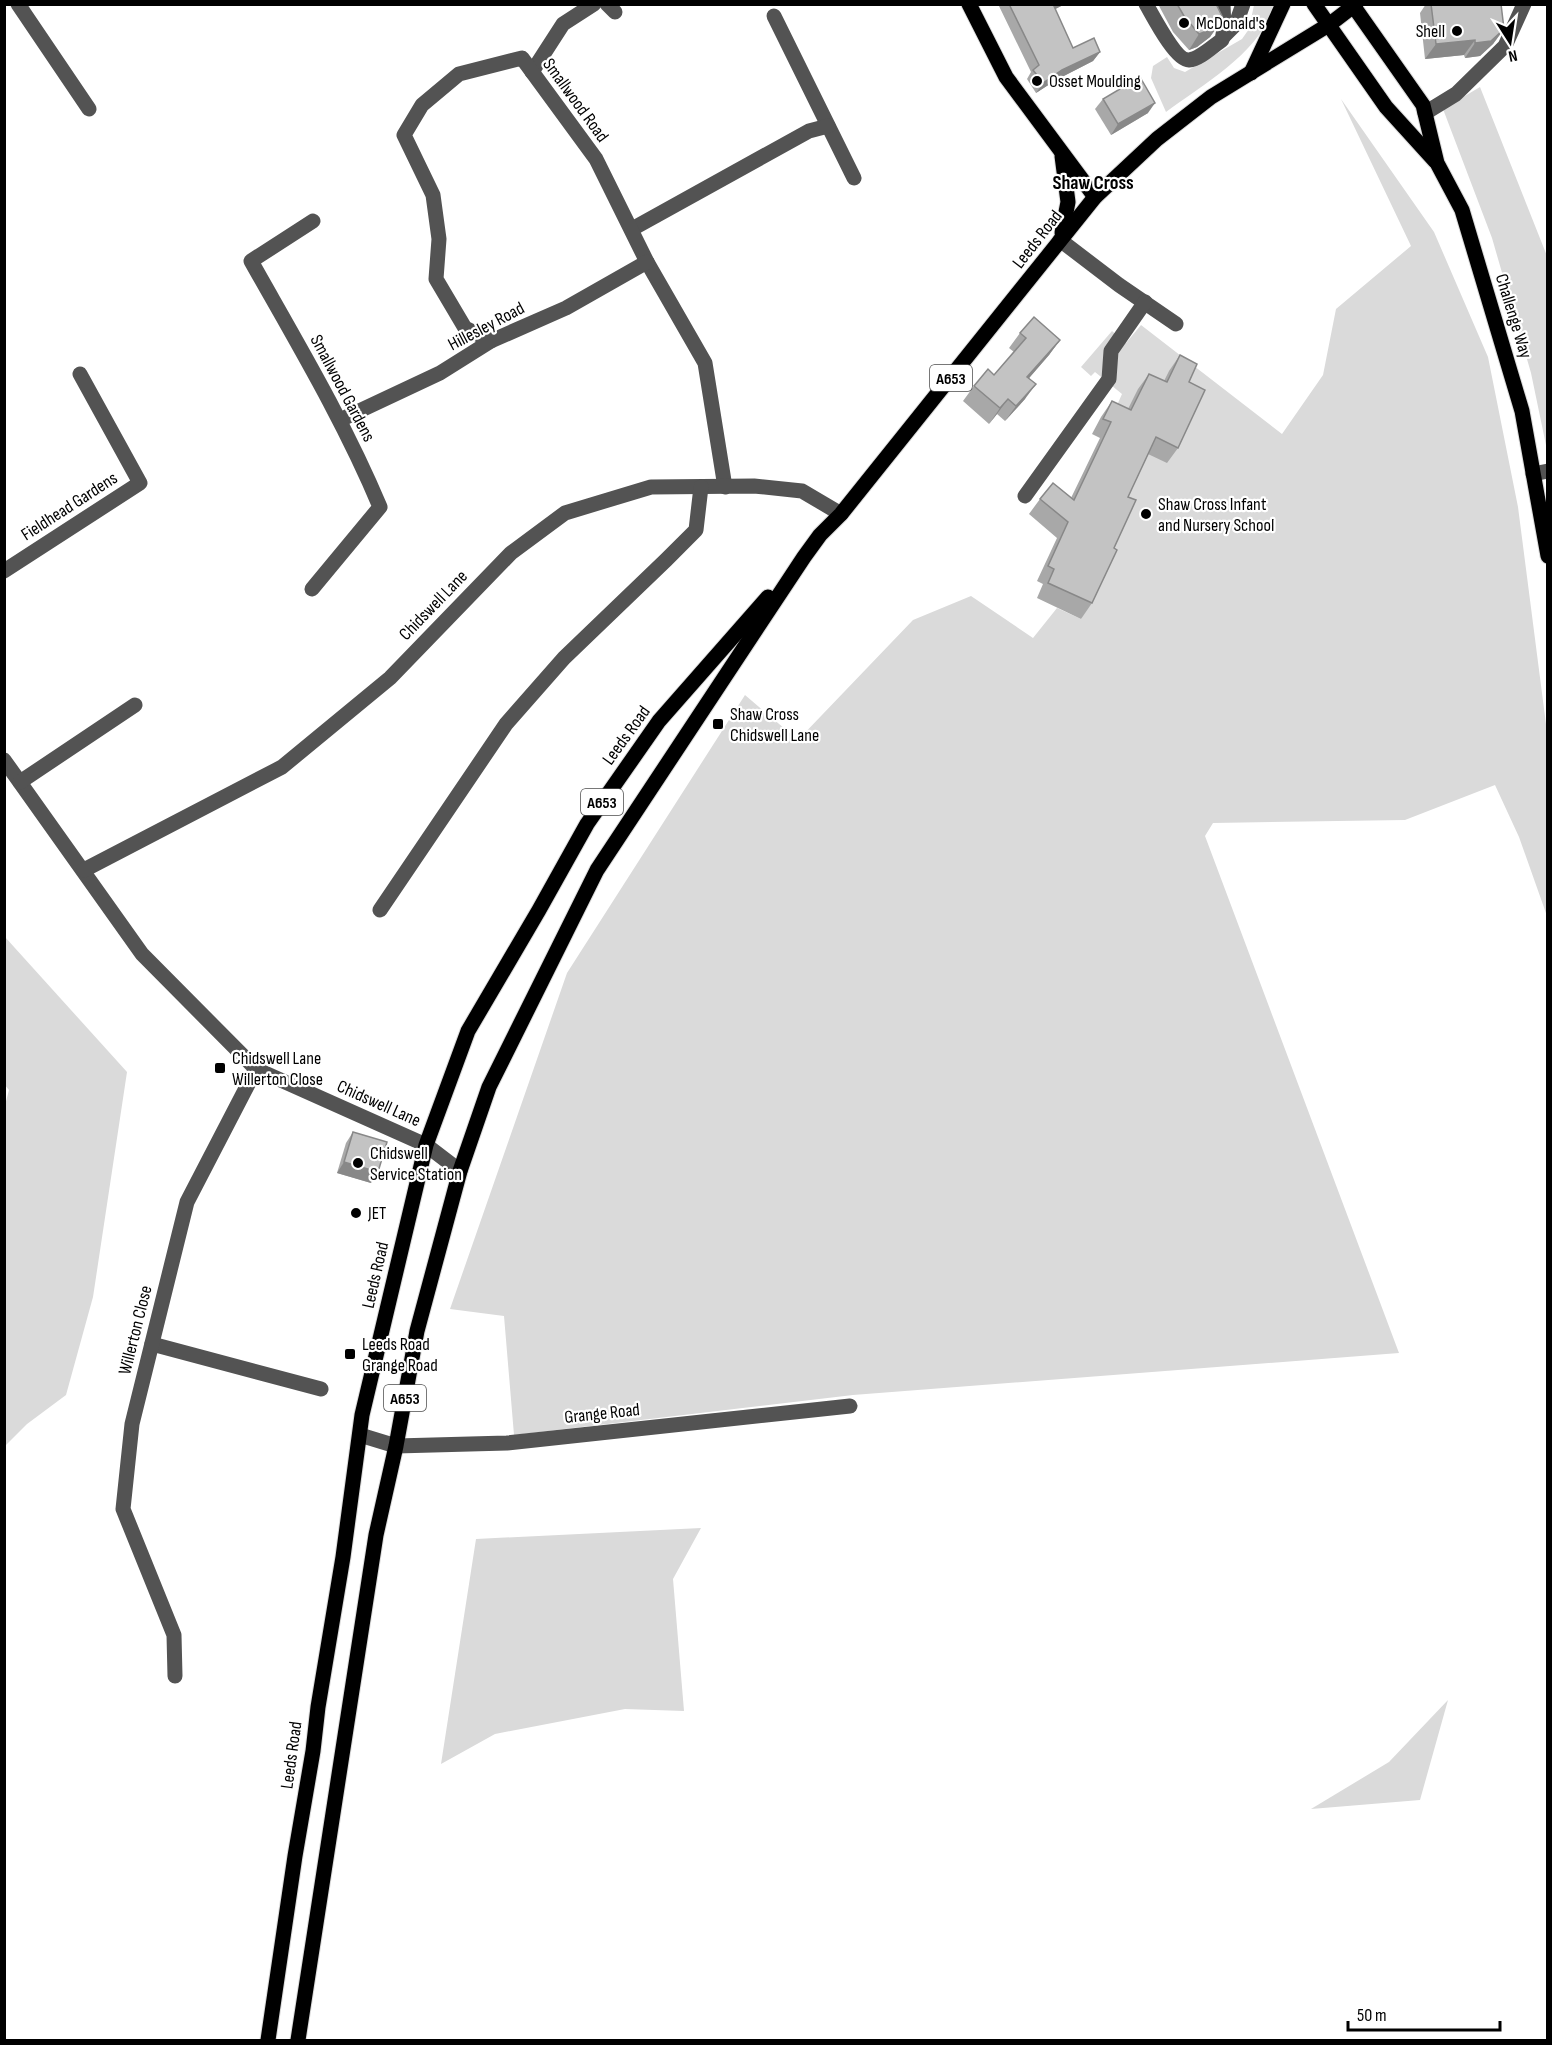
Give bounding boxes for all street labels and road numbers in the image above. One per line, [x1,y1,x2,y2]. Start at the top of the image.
street label: Smallwood Road [538,54,613,146]
street label: Leeds Road [1008,206,1067,272]
street label: Challenge Way [1491,271,1536,361]
street label: Hillesley Road [445,298,528,355]
street label: Smallwood Gardens [306,331,379,445]
road number: A653 [930,365,972,391]
street label: Fieldhead Gardens [17,468,121,545]
street label: Chidswell Lane [395,566,472,645]
street label: Leeds Road [598,702,655,769]
road number: A653 [581,789,623,815]
street label: Chidswell Lane [334,1076,424,1131]
street label: Leeds Road [358,1240,393,1310]
street label: Willerton Close [114,1283,157,1377]
road number: A653 [384,1385,426,1411]
street label: Grange Road [563,1399,641,1428]
street label: Leeds Road [276,1720,307,1790]

